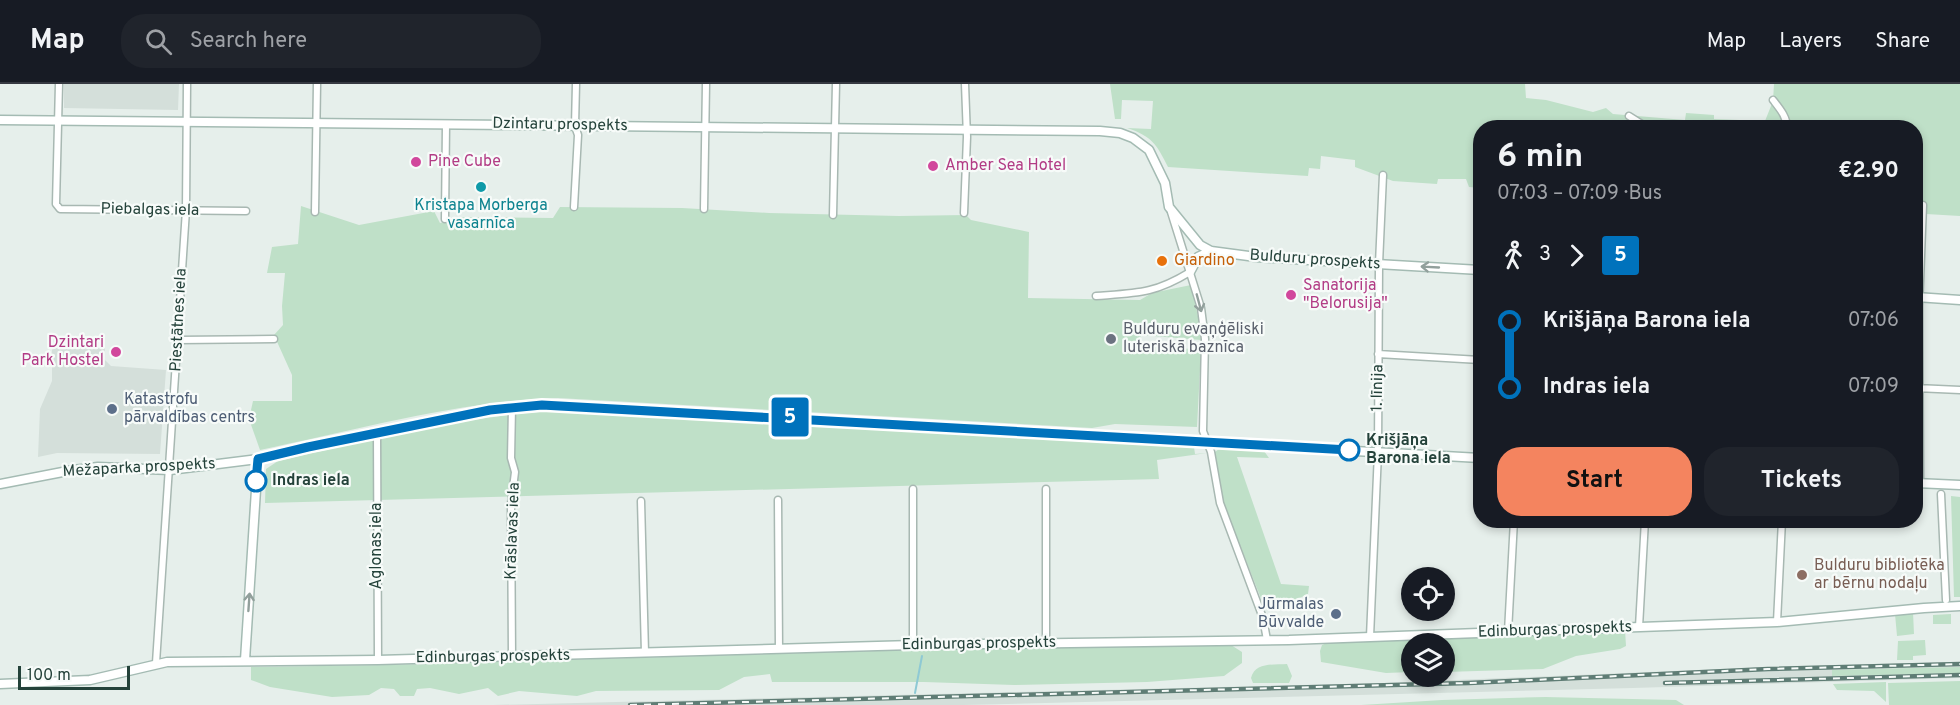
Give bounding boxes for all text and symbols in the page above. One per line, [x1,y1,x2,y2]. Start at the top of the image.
search box [121,14,541,68]
text: Map [30,23,85,59]
icon: search [142,25,175,58]
text: Search here [190,28,307,55]
text: Map [1707,28,1746,55]
text: Layers [1779,28,1842,55]
text: Share [1875,28,1930,55]
street label: Dzintaru prospekts [492,114,628,136]
text: 6 min [1497,137,1583,179]
place label: Pine Cube [428,152,501,172]
marker: Pine Cube [409,155,423,169]
place label: Amber Sea Hotel [945,156,1066,176]
text: €2.90 [1838,158,1899,185]
marker: Amber Sea Hotel [926,159,940,173]
marker: Kristapa Morberga vasarnīca [474,180,488,194]
text: 07:03 – 07:09 · Bus [1497,181,1662,207]
place label: Kristapa Morberga vasarnīca [414,196,548,234]
street label: Piebalgas iela [101,199,199,221]
icon: walk [1497,239,1530,272]
icon: forward [1560,239,1593,272]
text: 3 [1539,242,1551,268]
text: 5 [1614,242,1627,269]
street label: Bulduru prospekts [1249,245,1381,275]
place label: Giardino [1174,251,1235,271]
marker: Giardino [1155,254,1169,268]
one-way arrow [1420,262,1440,273]
street label: Piestātnes iela [166,268,192,372]
place label: Sanatorija "Belorusija" [1303,276,1388,314]
marker: Sanatorija "Belorusija" [1284,288,1298,302]
one-way arrow [1193,293,1205,312]
text: Krišjāņa Barona iela [1543,308,1751,335]
text: 07:06 [1848,308,1899,334]
place label: Bulduru evaņģēliski luteriskā baznīca [1123,320,1264,358]
marker: Bulduru evaņģēliski luteriskā baznīca [1104,332,1118,346]
place label: Dzintari Park Hostel [21,333,104,371]
marker: Dzintari Park Hostel [109,345,123,359]
street label: 1. līnija [1368,364,1388,412]
text: Indras iela [1543,374,1650,401]
text: 07:09 [1848,374,1899,400]
place label: Katastrofu pārvaldības centrs [124,390,255,428]
line badge: 5 [770,398,810,436]
marker: Katastrofu pārvaldības centrs [105,402,119,416]
text: 5 [784,404,796,431]
place label: Krišjāņa Barona iela [1366,431,1451,469]
marker: Krišjāņa Barona iela [1338,439,1360,461]
button: Start [1497,447,1692,516]
button: Tickets [1704,447,1899,516]
street label: Mežaparka prospekts [62,454,216,482]
marker: Indras iela [245,470,267,492]
place label: Indras iela [272,471,350,491]
street label: Krāslavas iela [501,482,525,580]
street label: Aglonas iela [367,503,387,589]
place label: Bulduru bibliotēka ar bērnu nodaļu [1814,556,1945,594]
map controls [1401,567,1455,687]
button: locate [1401,567,1455,621]
marker: Bulduru bibliotēka ar bērnu nodaļu [1795,568,1809,582]
one-way arrow [243,593,254,612]
place label: Jūrmalas Būvvalde [1258,595,1324,633]
marker: Jūrmalas Būvvalde [1329,607,1343,621]
street label: Edinburgas prospekts [1477,617,1633,643]
street label: Edinburgas prospekts [902,633,1056,655]
button: layers [1401,633,1455,687]
street label: Edinburgas prospekts [416,646,570,668]
scale bar [18,663,130,690]
text: 100 m [27,666,71,686]

